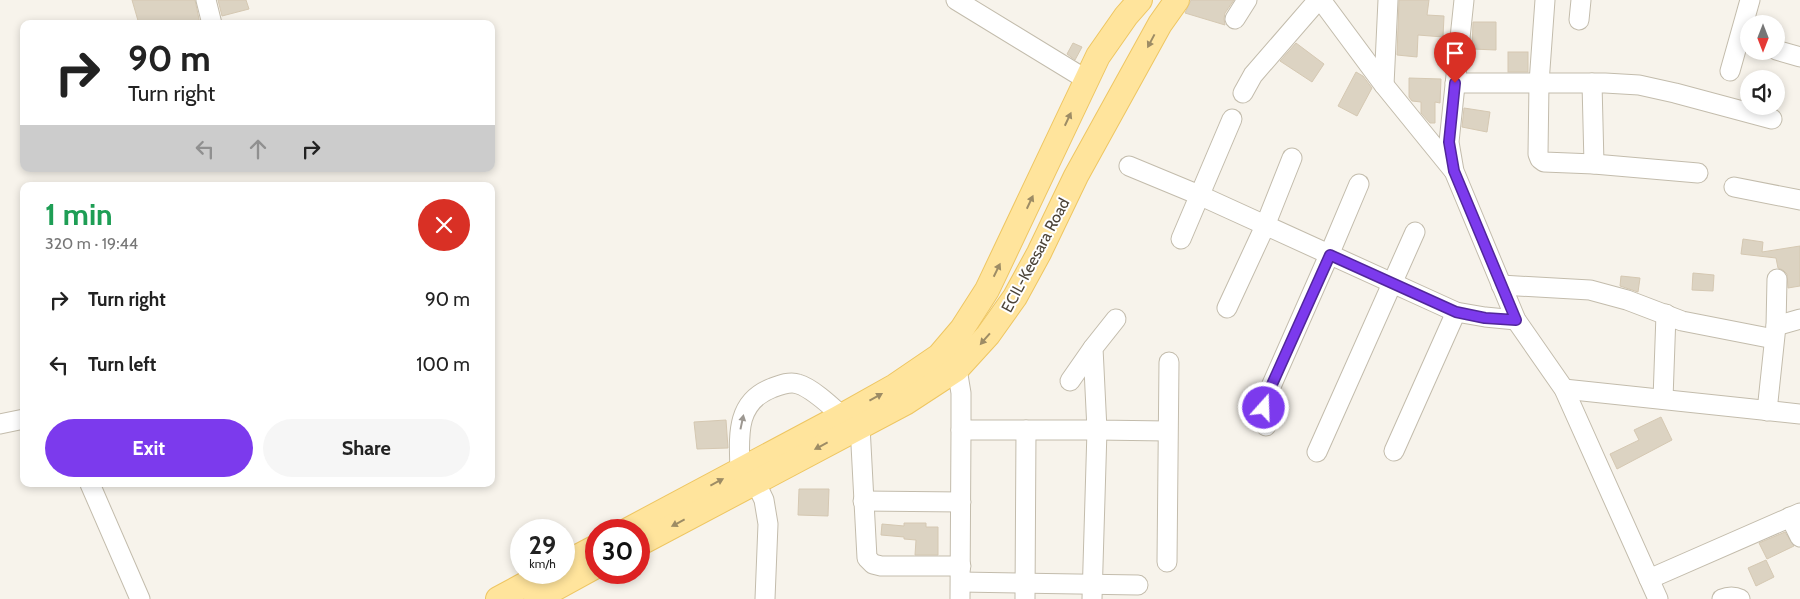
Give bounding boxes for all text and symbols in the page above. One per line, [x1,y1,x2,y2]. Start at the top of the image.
north arrow [1740,15,1785,60]
map controls [1740,15,1785,115]
pin [1434,32,1476,83]
one-way arrow [1147,33,1155,48]
text: 90 m [128,37,211,80]
icon: arrive [1441,39,1469,67]
icon: right [45,40,110,105]
button: sound [1740,70,1785,115]
text: Turn right [128,80,215,107]
one-way arrow [1065,112,1073,126]
icon: left [191,135,219,163]
icon: ahead [244,135,272,163]
icon: right [297,135,325,163]
one-way arrow [1025,194,1034,209]
street label: ECIL-Keesara Road [997,195,1074,316]
text: 1 min [45,196,113,233]
button: close [418,199,470,251]
text: 320 m · 19:44 [45,234,138,253]
one-way arrow [993,263,1001,277]
icon: right [45,286,73,314]
text: Turn right [88,288,166,311]
text: 90 m [425,288,470,311]
one-way arrow [979,332,991,344]
icon: left [45,351,73,379]
text: Turn left [88,353,156,376]
text: 100 m [416,353,470,376]
position arrow [1237,381,1289,433]
one-way arrow [868,393,883,401]
one-way arrow [738,414,746,429]
button: Exit [45,419,253,477]
button: Share [263,419,470,477]
one-way arrow [814,442,828,450]
one-way arrow [711,478,724,487]
speed limit sign: 30 [585,519,650,584]
one-way arrow [671,519,685,527]
text: 29 [529,530,556,560]
text: km/h [529,556,556,571]

